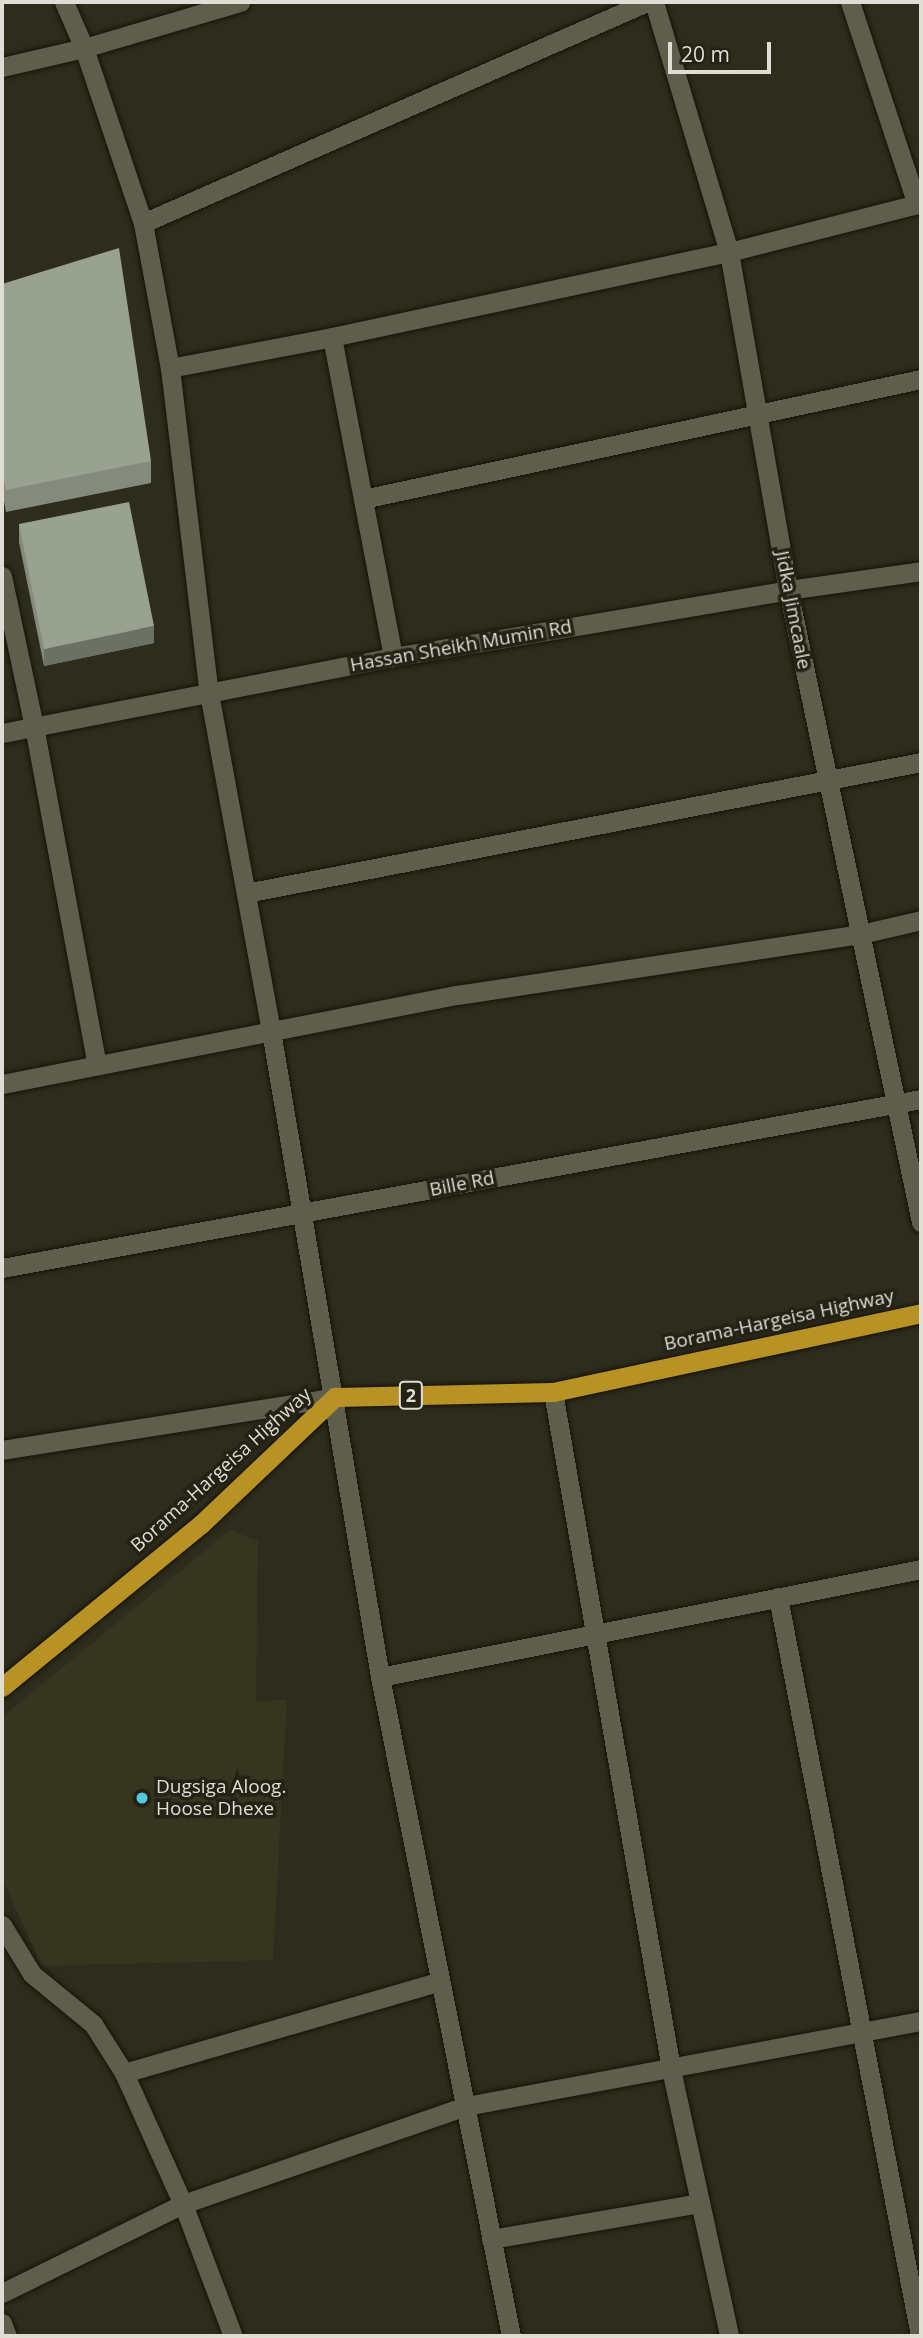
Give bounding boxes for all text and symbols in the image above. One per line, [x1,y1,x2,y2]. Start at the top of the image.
scale bar [671,28,774,72]
text: 20 m [681,40,730,68]
street label: Jidka Jimcaale [770,549,816,671]
street label: Hassan Sheikh Mumin Rd [348,615,574,677]
street label: Bille Rd [428,1167,496,1201]
street label: Borama-Hargeisa Highway [662,1284,896,1356]
road number: 2 [399,1380,423,1410]
street label: Borama-Hargeisa Highway [126,1383,316,1557]
place label: Dugsiga Aloog. Hoose Dhexe [156,1776,286,1820]
marker: Dugsiga Aloog. Hoose Dhexe [134,1790,150,1806]

